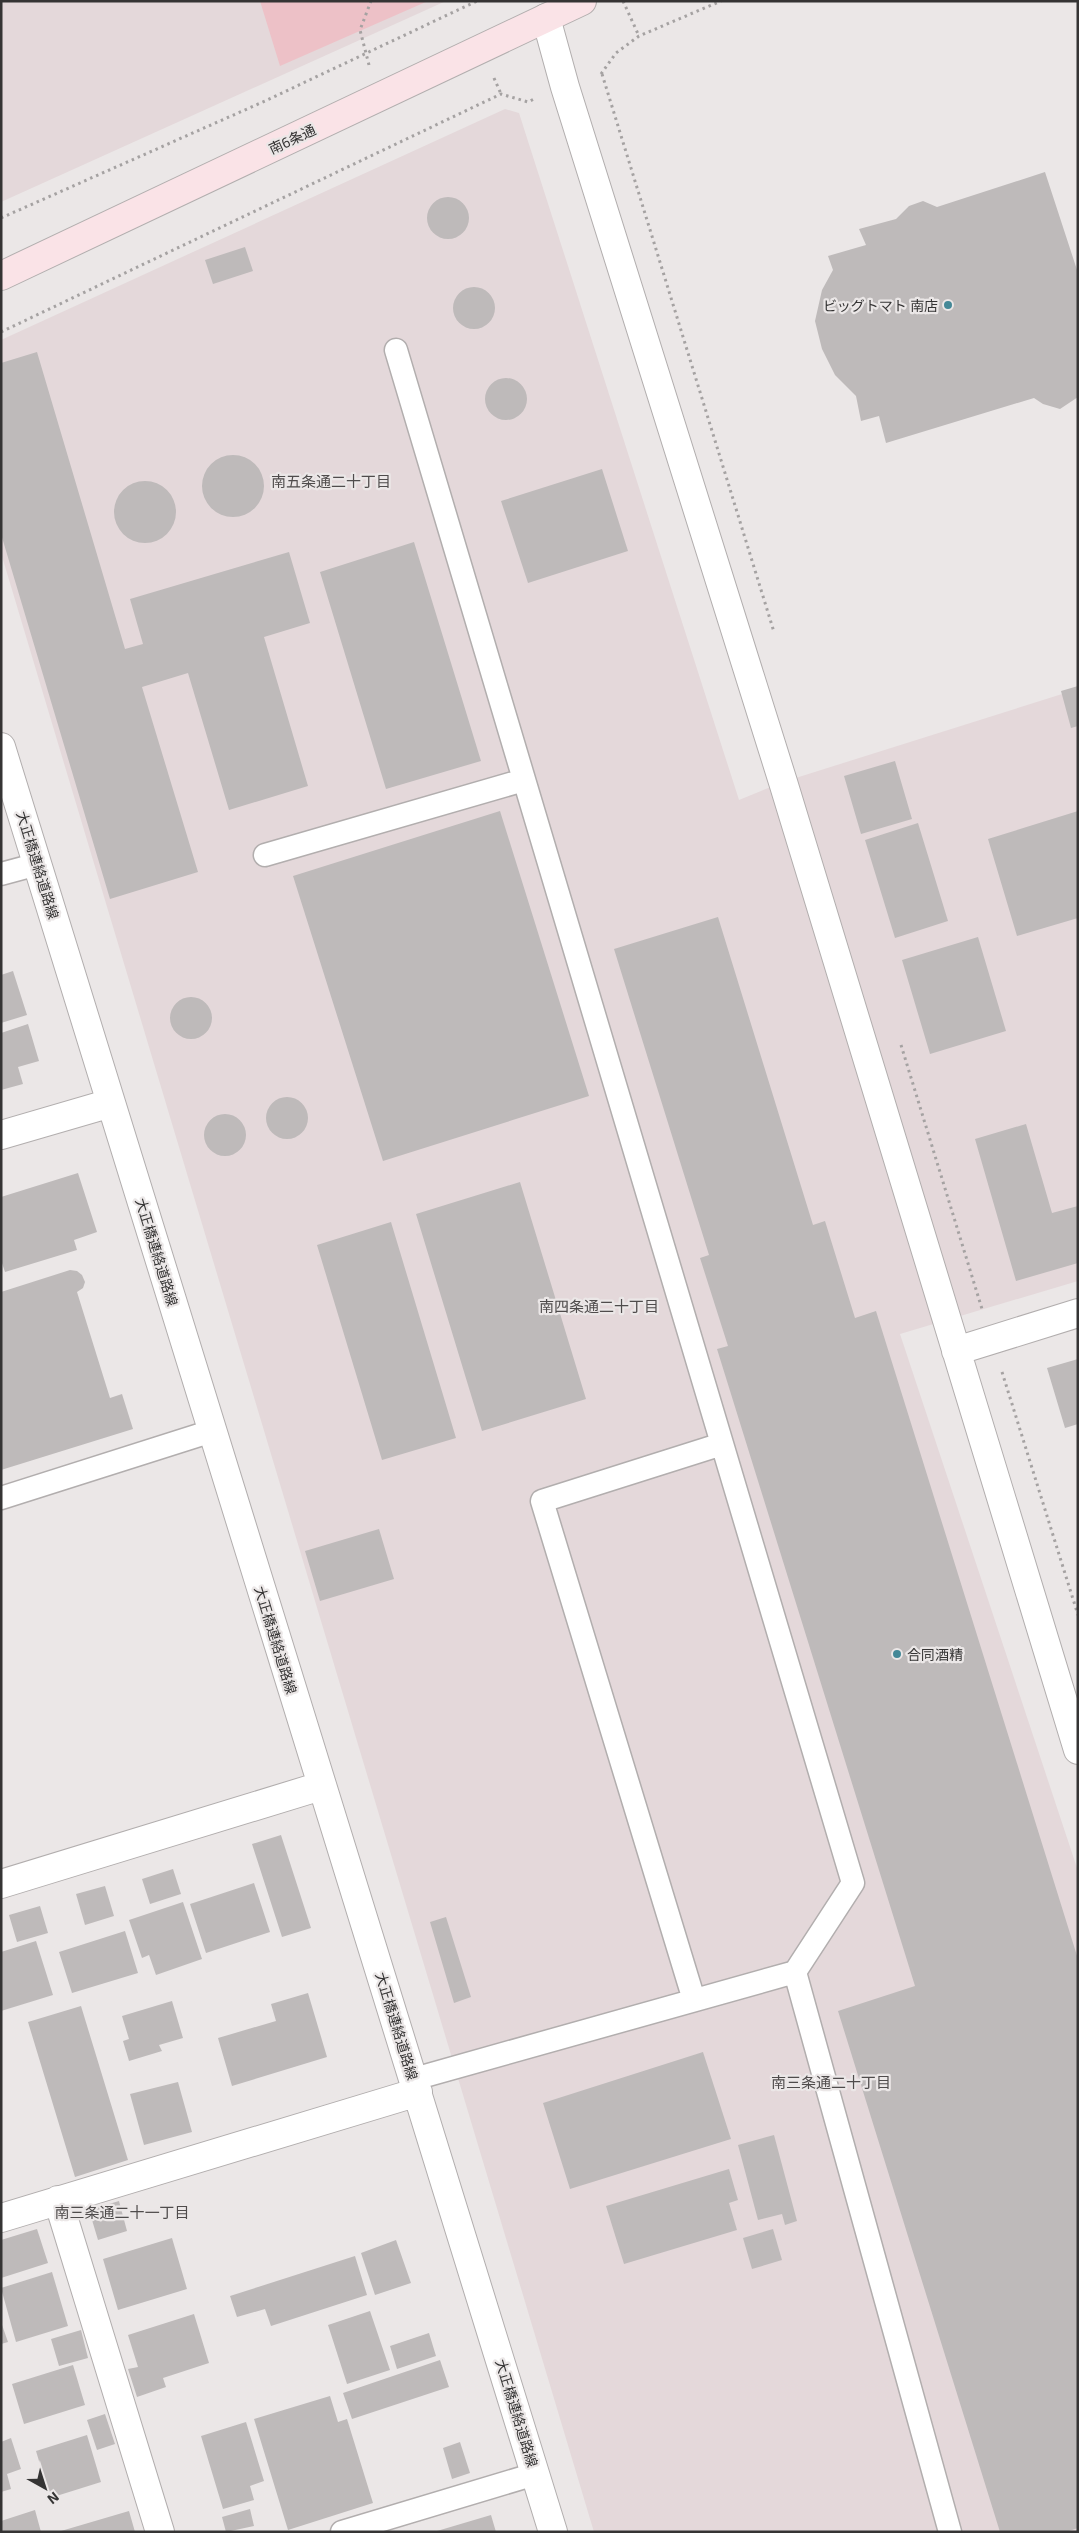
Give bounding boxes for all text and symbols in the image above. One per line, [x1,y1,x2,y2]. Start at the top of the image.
street label: 南6条通 [266,121,318,157]
place label: ビッグトマト 南店 [823,297,938,314]
marker: ビッグトマト 南店 [942,299,954,311]
district label: 南五条通二十丁目 [271,472,391,490]
street label: 大正橋連絡道路線 [13,809,63,921]
street label: 大正橋連絡道路線 [132,1196,182,1308]
district label: 南四条通二十丁目 [539,1297,659,1315]
street label: 大正橋連絡道路線 [251,1584,301,1696]
place label: 合同酒精 [907,1646,963,1663]
marker: 合同酒精 [891,1648,903,1660]
street label: 大正橋連絡道路線 [372,1970,422,2082]
district label: 南三条通二十丁目 [771,2073,891,2091]
district label: 南三条通二十一丁目 [54,2203,190,2221]
street label: 大正橋連絡道路線 [492,2357,542,2469]
north arrow [20,2463,70,2513]
text: N [44,2489,63,2508]

